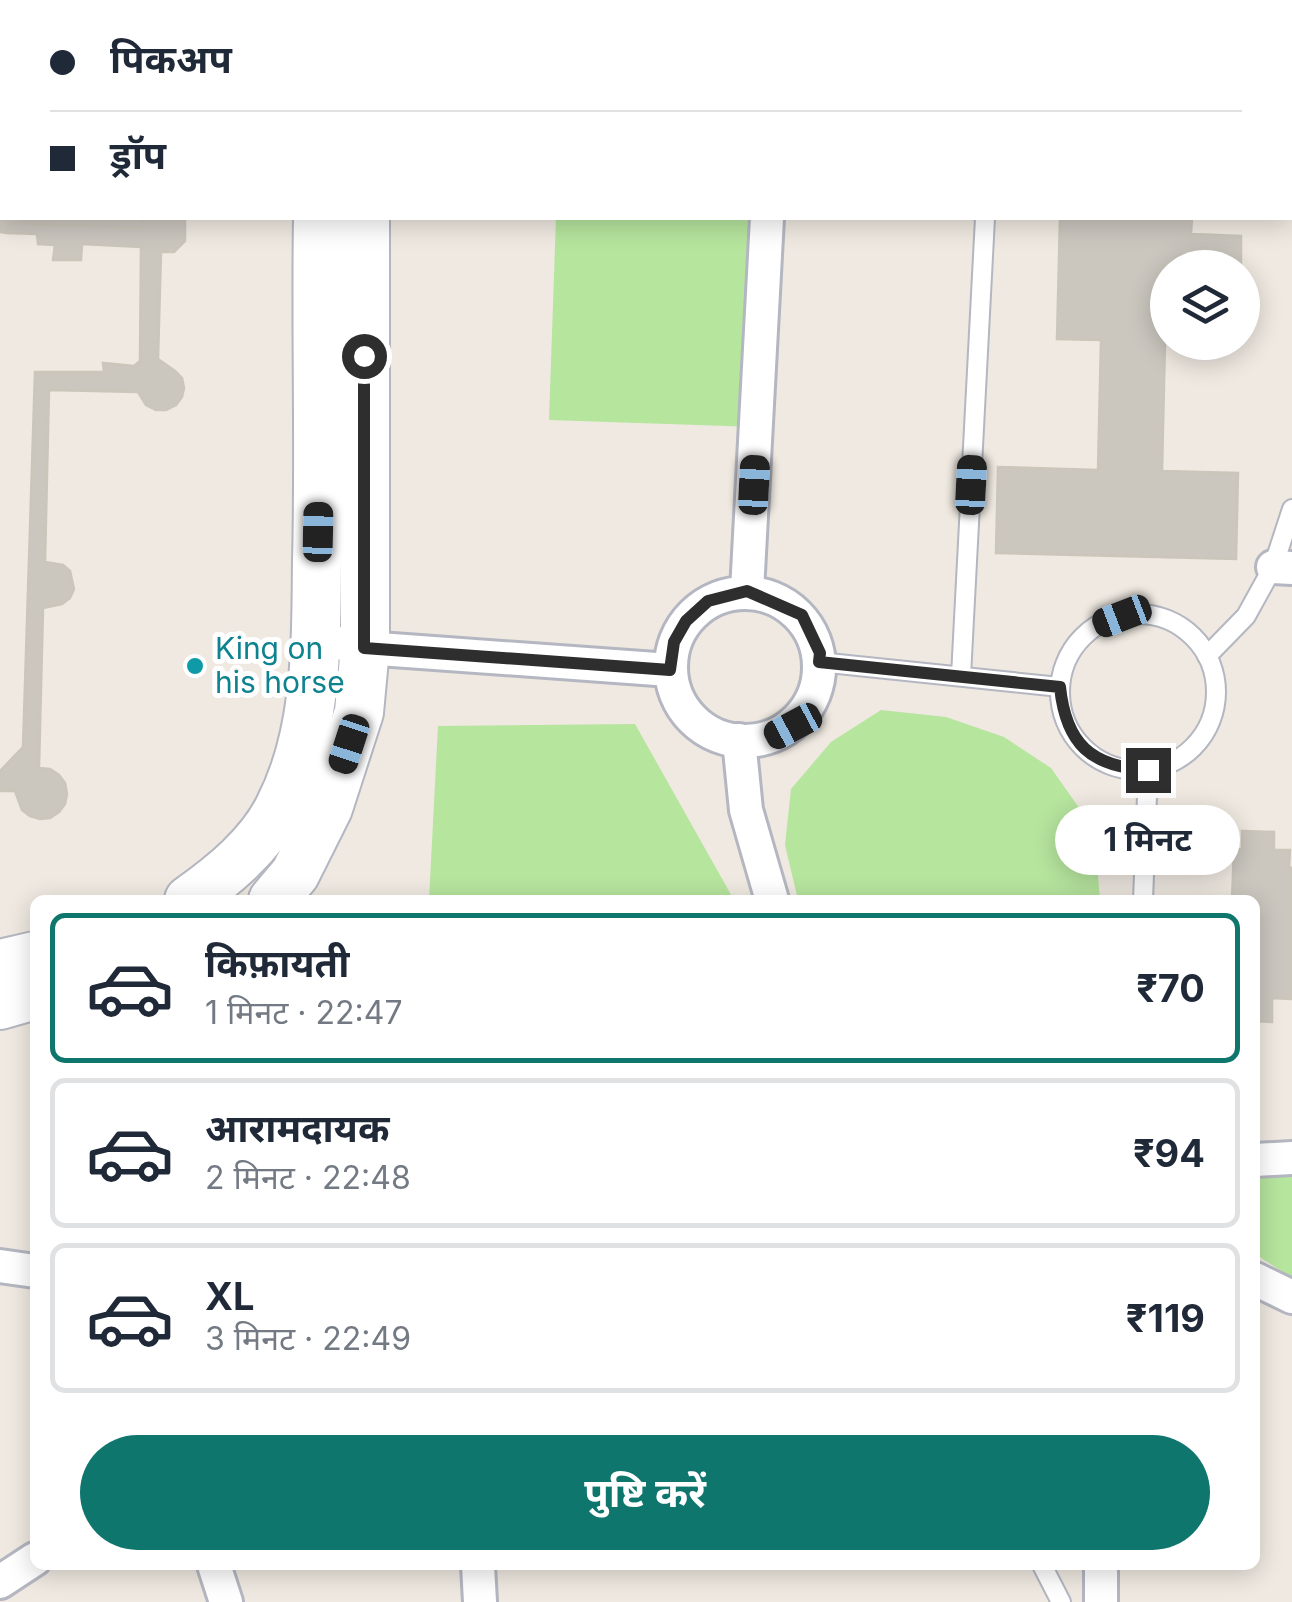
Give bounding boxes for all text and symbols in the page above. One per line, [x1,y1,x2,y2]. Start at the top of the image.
text: पिकअप [110,36,232,82]
text: ड्रॉप [110,132,166,178]
map controls [1150,250,1260,360]
button: layers [1150,250,1260,360]
route start [342,334,387,379]
car [737,454,771,516]
car [954,454,988,516]
car [302,502,334,562]
car [1089,591,1155,641]
place label: King on his horse [215,630,345,700]
marker: King on his horse [184,655,206,677]
car [759,699,827,753]
car [325,711,373,777]
route end [1126,748,1171,793]
callout: 1 मिनट [1056,805,1240,875]
text: 1 मिनट [1103,820,1192,859]
text: किफ़ायती [205,940,349,986]
icon: car [85,943,175,1033]
text: ₹70 [1136,965,1205,1011]
text: 1 मिनट · 22:47 [205,993,403,1032]
text: आरामदायक [205,1105,389,1151]
icon: car [85,1108,175,1198]
text: ₹94 [1133,1130,1205,1176]
text: 2 मिनट · 22:48 [205,1158,411,1197]
icon: car [85,1273,175,1363]
text: XL [205,1273,255,1319]
text: ₹119 [1126,1295,1205,1341]
text: 3 मिनट · 22:49 [205,1319,411,1358]
button: पुष्टि करें [80,1435,1210,1550]

